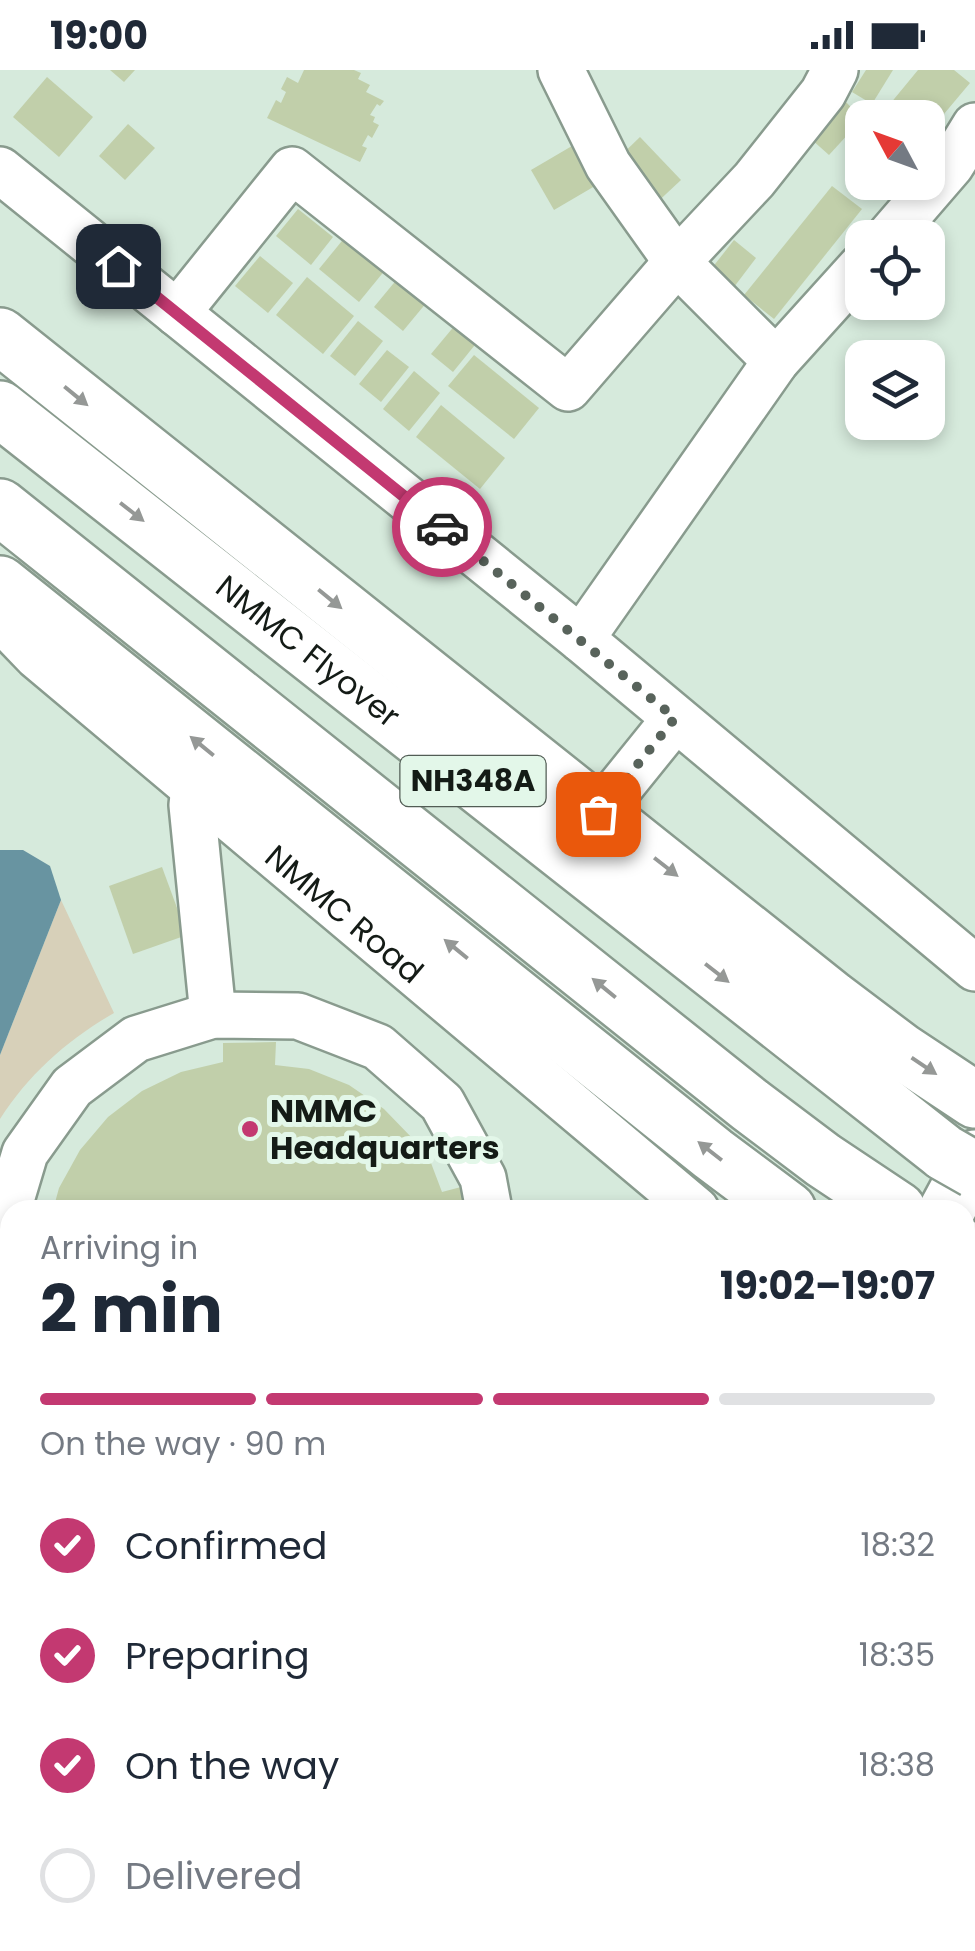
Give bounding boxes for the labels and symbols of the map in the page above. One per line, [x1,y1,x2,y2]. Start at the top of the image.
north arrow [845,100,945,200]
pin [76,224,161,309]
one-way arrow [64,385,89,406]
courier [392,477,492,577]
one-way arrow [119,501,144,522]
street label: NMMC Flyover [207,564,410,738]
one-way arrow [318,588,343,609]
one-way arrow [190,736,215,757]
road number: NH348A [400,756,546,806]
pin [556,772,641,857]
street label: NMMC Road [256,834,433,994]
one-way arrow [654,856,679,877]
one-way arrow [444,938,470,959]
one-way arrow [704,963,730,983]
one-way arrow [591,978,616,999]
one-way arrow [910,1056,937,1075]
place label: NMMC Headquarters [270,1088,500,1170]
marker: NMMC Headquarters [239,1118,261,1140]
one-way arrow [698,1141,724,1162]

